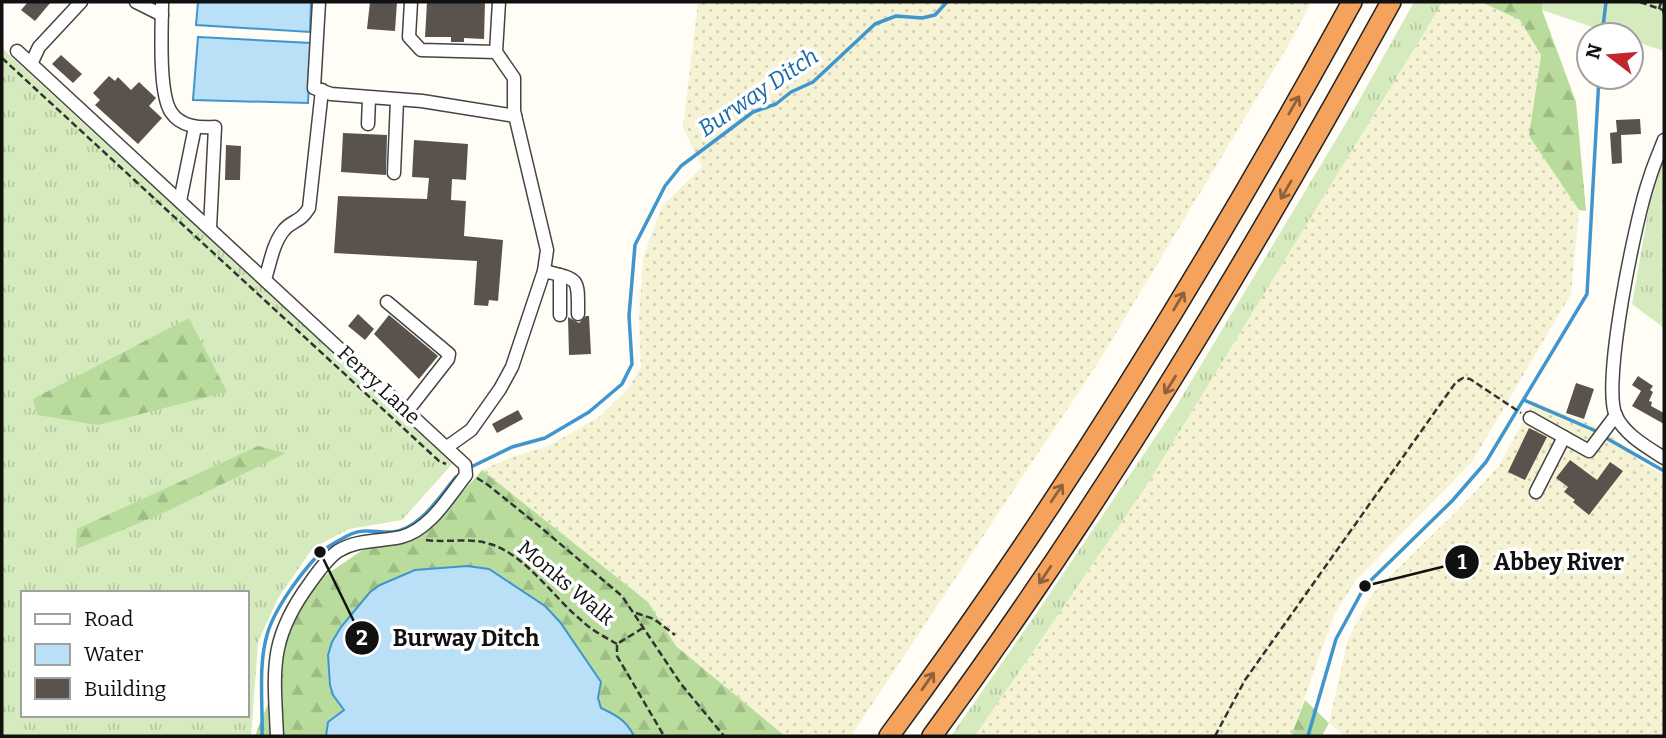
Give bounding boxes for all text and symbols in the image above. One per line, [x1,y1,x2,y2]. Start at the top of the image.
north arrow [1575,21,1645,91]
text: N [1581,41,1607,62]
water label: Burway Ditch [693,42,823,142]
one-way arrow [1287,95,1301,115]
one-way arrow [1279,179,1293,199]
one-way arrow [1172,292,1186,312]
street label: Ferry Lane [332,340,426,430]
one-way arrow [1162,375,1177,394]
one-way arrow [1049,484,1064,503]
street label: Monks Walk [512,535,620,631]
callout: Abbey River [1444,540,1638,584]
text: Abbey River [1494,548,1624,576]
text: 1 [1457,549,1467,575]
one-way arrow [1038,565,1052,584]
legend [21,591,248,717]
text: Road [84,606,133,632]
callout: Burway Ditch [344,616,554,660]
text: Burway Ditch [393,624,540,652]
text: 2 [356,625,368,651]
text: Water [84,641,143,667]
one-way arrow [921,672,935,691]
text: Building [84,676,167,702]

